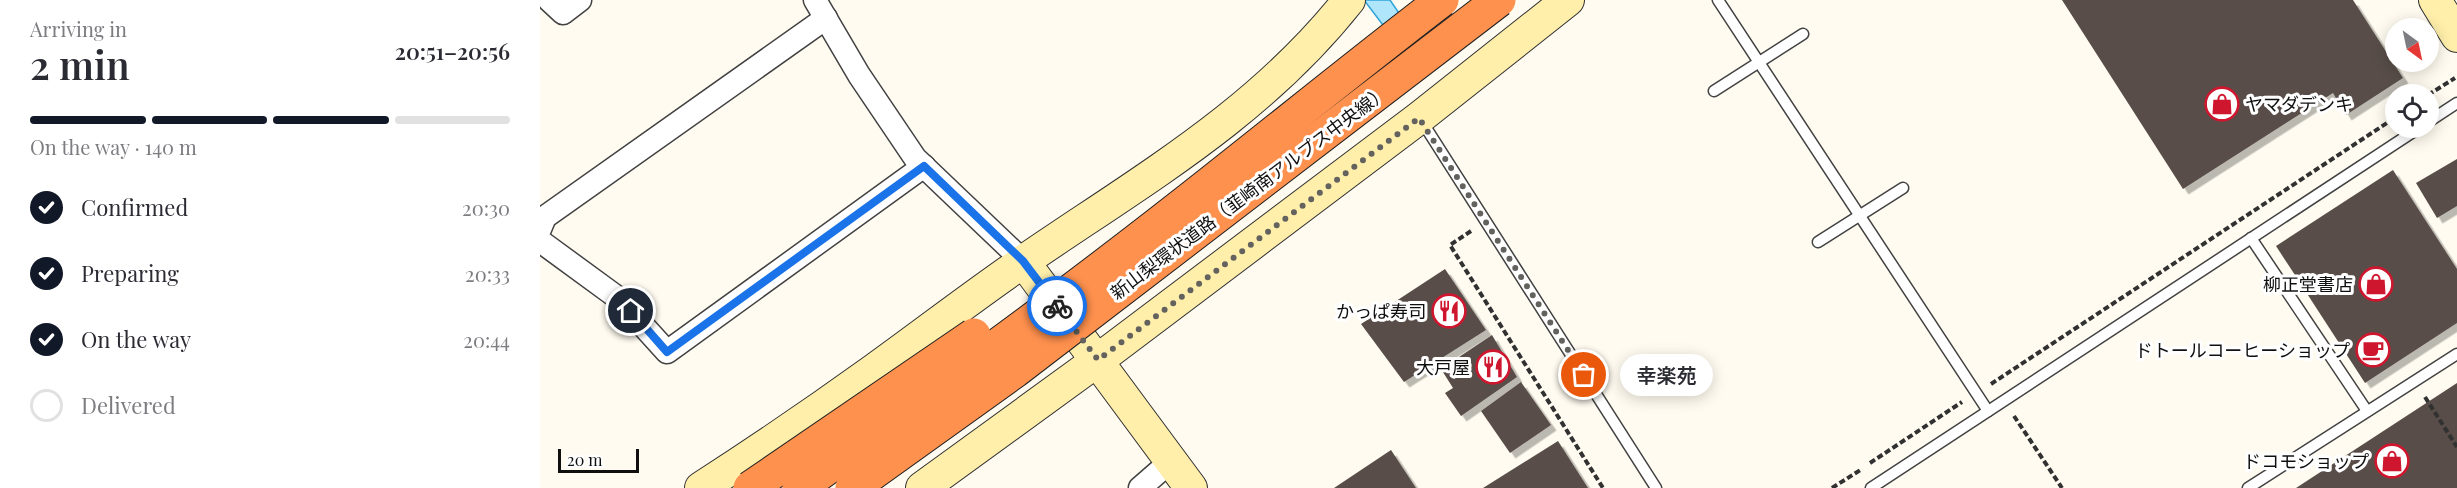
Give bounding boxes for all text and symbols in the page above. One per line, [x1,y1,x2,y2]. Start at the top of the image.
text: Arriving in [30,15,127,42]
north arrow [2385,18,2439,72]
map controls [2385,18,2439,138]
text: 20:51–20:56 [395,36,510,66]
text: 2 min [30,38,130,90]
street label: 新山梨環状道路（韮崎南アルプス中央線） [1105,80,1393,304]
button: locate [2385,84,2439,138]
shop icon: ヤマダデンキ [2204,86,2240,122]
place label: ヤマダデンキ [2245,92,2353,116]
text: On the way · 140 m [30,133,197,160]
icon: check [30,191,63,224]
text: Confirmed [81,192,188,222]
text: 20:30 [462,194,510,221]
icon: check [30,257,63,290]
text: Preparing [81,258,179,288]
text: 20:33 [465,260,510,287]
shop icon: 柳正堂書店 [2358,266,2394,302]
place label: 柳正堂書店 [2263,272,2353,296]
courier [1027,276,1087,336]
pin [605,285,656,336]
icon: bike [1041,290,1074,323]
restaurant icon: かっぱ寿司 [1431,293,1467,329]
icon: home [614,294,647,327]
place label: かっぱ寿司 [1336,299,1426,323]
icon: check [30,323,63,356]
text: On the way [81,324,191,354]
text: 20:44 [463,326,510,353]
cafe icon: ドトールコーヒーショップ [2355,332,2391,368]
place label: ドトールコーヒーショップ [2135,338,2350,362]
restaurant icon: 大戸屋 [1475,349,1511,385]
pin [1558,349,1609,400]
callout: 幸楽苑 [1620,354,1713,396]
place label: 大戸屋 [1416,355,1470,379]
icon: bag [1567,358,1600,391]
text: 幸楽苑 [1637,361,1697,388]
text: Delivered [81,390,176,420]
shop icon: ドコモショップ [2374,443,2410,479]
scale bar [558,446,639,474]
text: 20 m [567,449,602,470]
place label: ドコモショップ [2243,449,2369,473]

